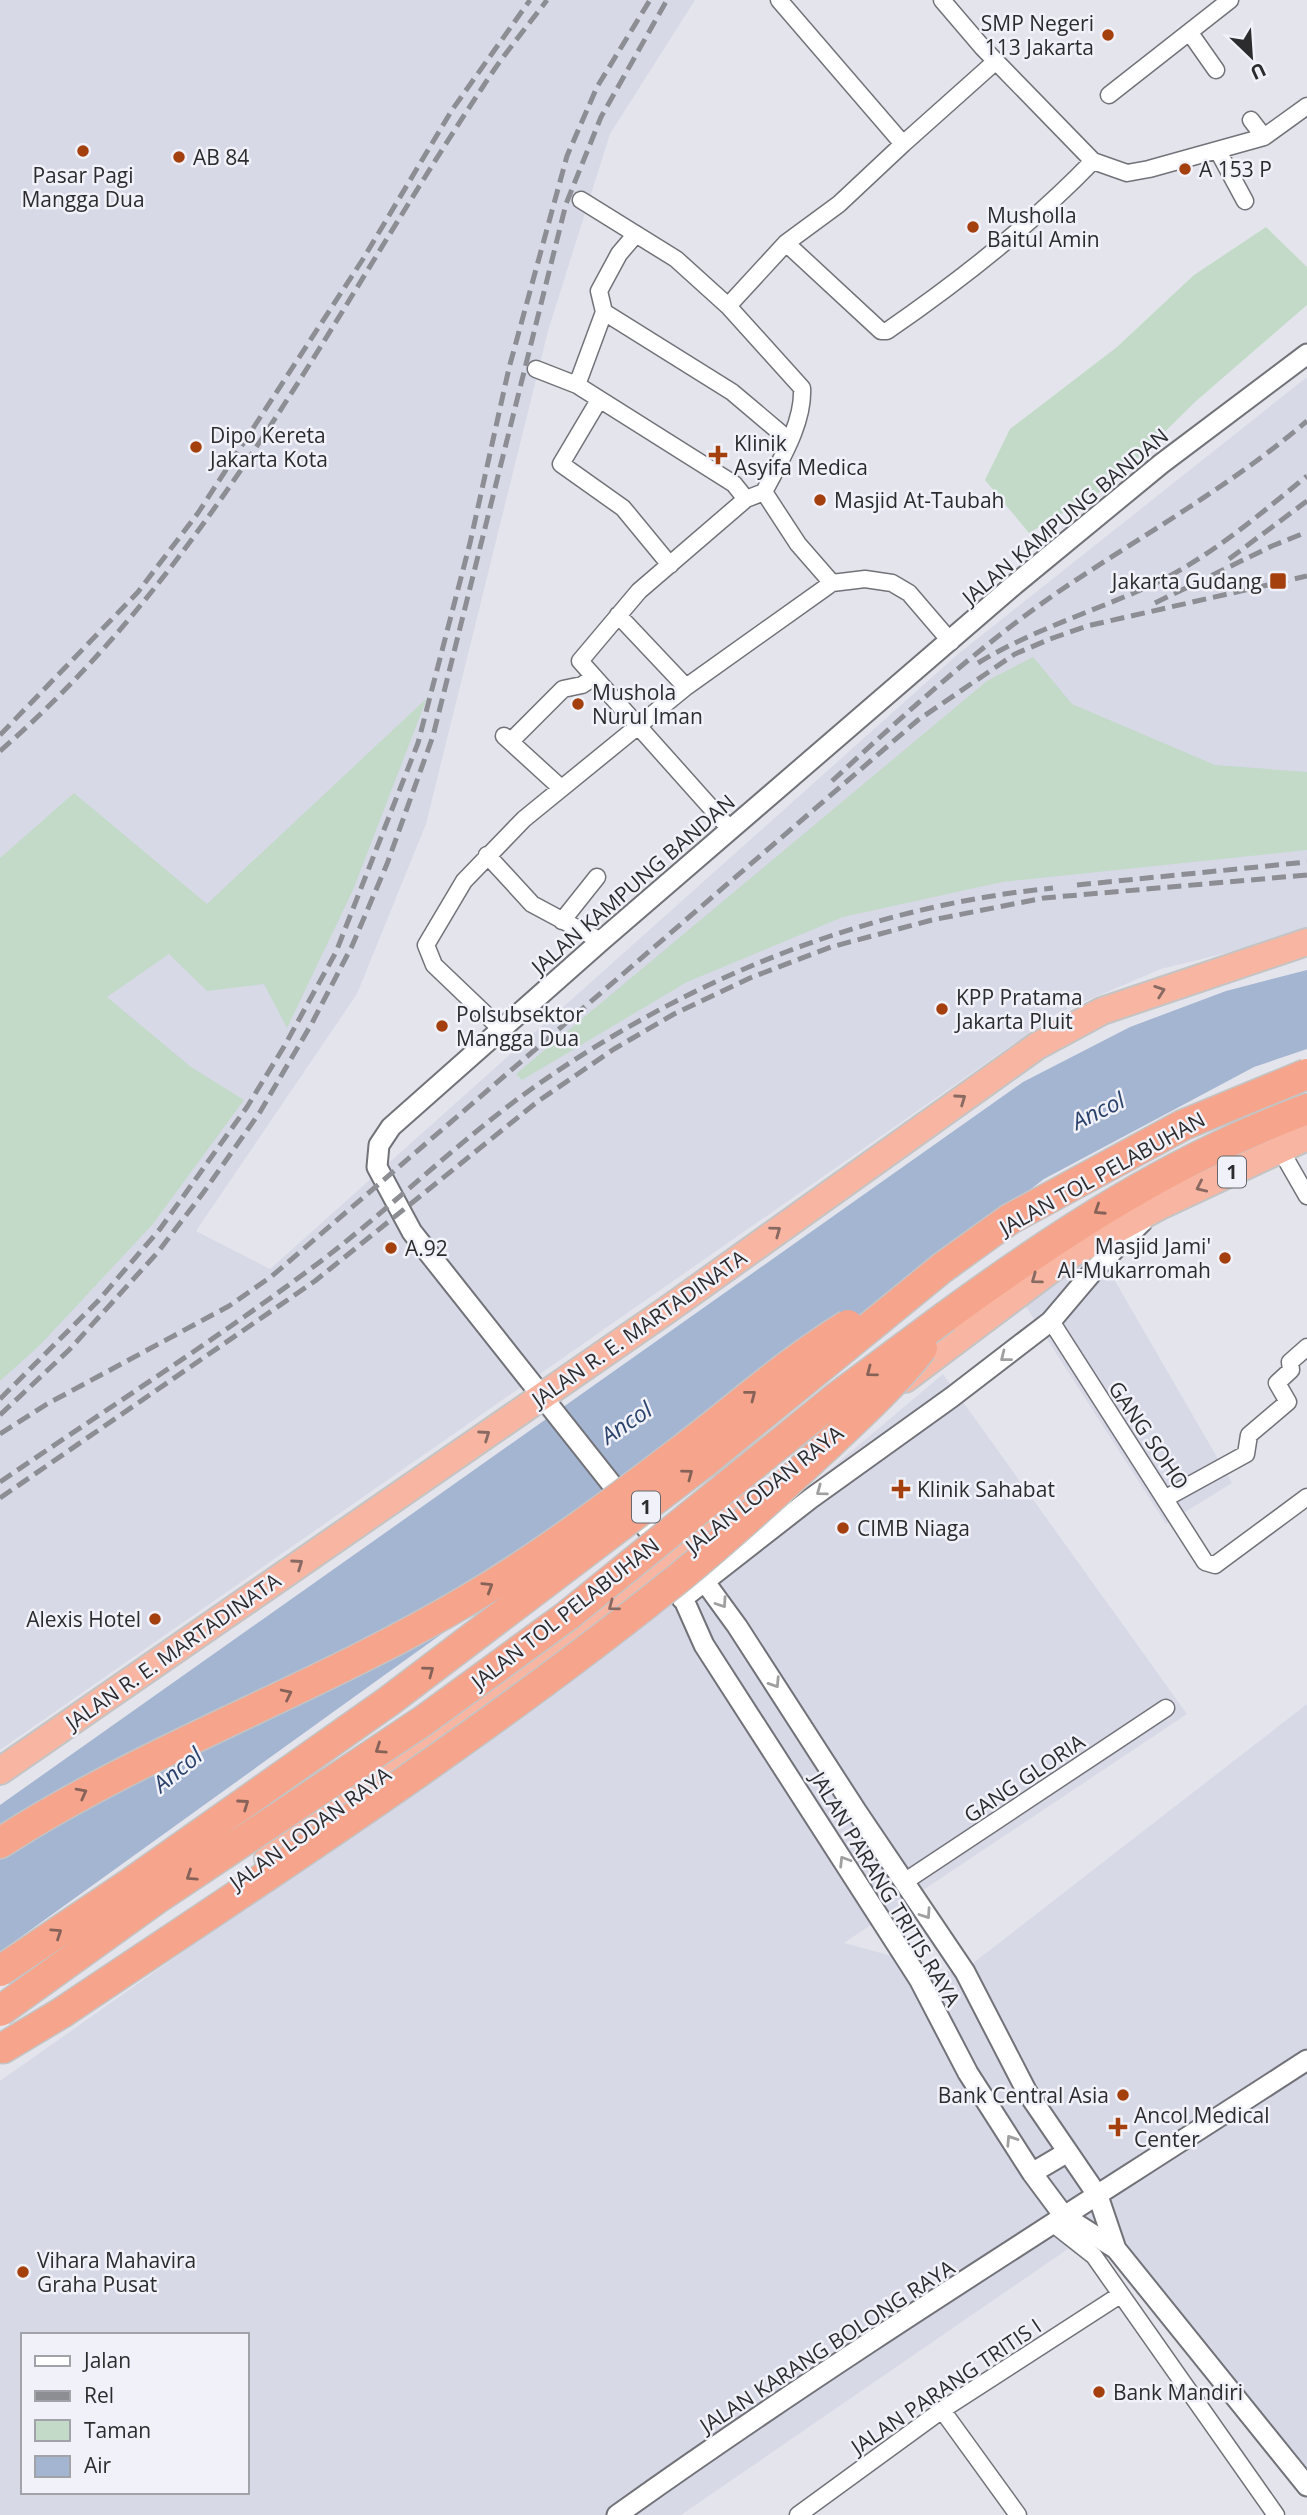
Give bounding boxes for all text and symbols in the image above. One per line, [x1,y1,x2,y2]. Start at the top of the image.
place label: SMP Negeri 113 Jakarta [981,9,1094,61]
north arrow [1216,21,1286,91]
marker: SMP Negeri 113 Jakarta [1100,27,1116,43]
text: U [1246,57,1270,86]
marker: Pasar Pagi Mangga Dua [75,143,91,159]
place label: AB 84 [193,143,249,171]
marker: AB 84 [171,149,187,165]
place label: A 153 P [1199,155,1272,183]
place label: Pasar Pagi Mangga Dua [21,161,145,213]
marker: A 153 P [1177,161,1193,177]
place label: Musholla Baitul Amin [987,201,1100,253]
marker: Musholla Baitul Amin [965,219,981,235]
place label: Dipo Kereta Jakarta Kota [208,421,328,473]
street label: JALAN KAMPUNG BANDAN [955,421,1174,612]
place label: Klinik Asyifa Medica [734,429,868,481]
marker: Dipo Kereta Jakarta Kota [188,439,204,455]
marker: Klinik Asyifa Medica [708,445,728,465]
place label: Masjid At-Taubah [834,486,1005,514]
marker: Masjid At-Taubah [812,492,828,508]
place label: Jakarta Gudang [1110,567,1262,595]
marker: Jakarta Gudang [1268,571,1288,591]
place label: Mushola Nurul Iman [592,678,703,730]
marker: Mushola Nurul Iman [570,696,586,712]
street label: JALAN KAMPUNG BANDAN [524,788,741,981]
place label: KPP Pratama Jakarta Pluit [954,983,1083,1035]
one-way arrow [1153,985,1166,999]
place label: Polsubsektor Mangga Dua [456,1000,584,1052]
marker: KPP Pratama Jakarta Pluit [934,1001,950,1017]
marker: Polsubsektor Mangga Dua [434,1018,450,1034]
water label: Ancol [1064,1083,1131,1137]
one-way arrow [953,1095,966,1107]
street label: JALAN TOL PELABUHAN [993,1105,1210,1242]
road number: 1 [1218,1156,1246,1188]
one-way arrow [1195,1178,1208,1192]
one-way arrow [1094,1202,1107,1214]
one-way arrow [768,1227,781,1239]
place label: Masjid Jami' Al-Mukarromah [1057,1232,1211,1284]
place label: A.92 [405,1234,448,1262]
marker: A.92 [383,1240,399,1256]
street label: JALAN R. E. MARTADINATA [524,1243,752,1414]
marker: Masjid Jami' Al-Mukarromah [1217,1250,1233,1266]
one-way arrow [1031,1271,1044,1283]
one-way arrow [1000,1348,1013,1361]
one-way arrow [866,1364,878,1376]
street label: GANG SOHO [1103,1375,1195,1495]
one-way arrow [743,1391,755,1404]
water label: Ancol [592,1393,659,1452]
street label: JALAN LODAN RAYA [678,1418,849,1561]
one-way arrow [477,1431,490,1443]
one-way arrow [680,1470,693,1483]
place label: Klinik Sahabat [917,1475,1055,1503]
marker: Klinik Sahabat [891,1479,911,1499]
one-way arrow [816,1483,829,1495]
road number: 1 [632,1492,660,1522]
place label: CIMB Niaga [857,1514,970,1542]
marker: CIMB Niaga [835,1520,851,1536]
street label: JALAN TOL PELABUHAN [464,1531,665,1696]
one-way arrow [290,1560,303,1572]
street label: JALAN R. E. MARTADINATA [58,1566,286,1737]
one-way arrow [480,1582,493,1595]
one-way arrow [714,1596,727,1609]
one-way arrow [608,1598,620,1611]
place label: Alexis Hotel [26,1605,141,1633]
marker: Alexis Hotel [147,1611,163,1627]
one-way arrow [421,1667,433,1680]
one-way arrow [767,1675,779,1688]
one-way arrow [280,1688,292,1702]
street label: GANG GLORIA [958,1727,1090,1829]
water label: Ancol [144,1738,209,1800]
one-way arrow [375,1741,388,1754]
street label: JALAN LODAN RAYA [222,1760,397,1897]
street label: JALAN PARANG TRITIS RAYA [804,1765,968,2012]
one-way arrow [75,1788,88,1802]
one-way arrow [236,1800,249,1812]
one-way arrow [840,1855,853,1868]
one-way arrow [186,1868,199,1880]
one-way arrow [918,1907,931,1920]
one-way arrow [49,1928,62,1941]
place label: Bank Central Asia [938,2081,1109,2109]
marker: Bank Central Asia [1115,2087,1131,2103]
place label: Ancol Medical Center [1134,2101,1269,2153]
marker: Ancol Medical Center [1108,2117,1128,2137]
one-way arrow [1006,2135,1019,2148]
place label: Vihara Mahavira Graha Pusat [37,2246,196,2298]
street label: JALAN KARANG BOLONG RAYA [693,2253,960,2440]
marker: Vihara Mahavira Graha Pusat [15,2264,31,2280]
street label: JALAN PARANG TRITIS I [844,2312,1047,2461]
legend [21,2333,248,2494]
text: Jalan [82,2346,131,2374]
place label: Bank Mandiri [1113,2378,1243,2406]
text: Rel [84,2381,114,2409]
marker: Bank Mandiri [1091,2384,1107,2400]
text: Taman [84,2416,151,2444]
text: Air [84,2451,112,2479]

